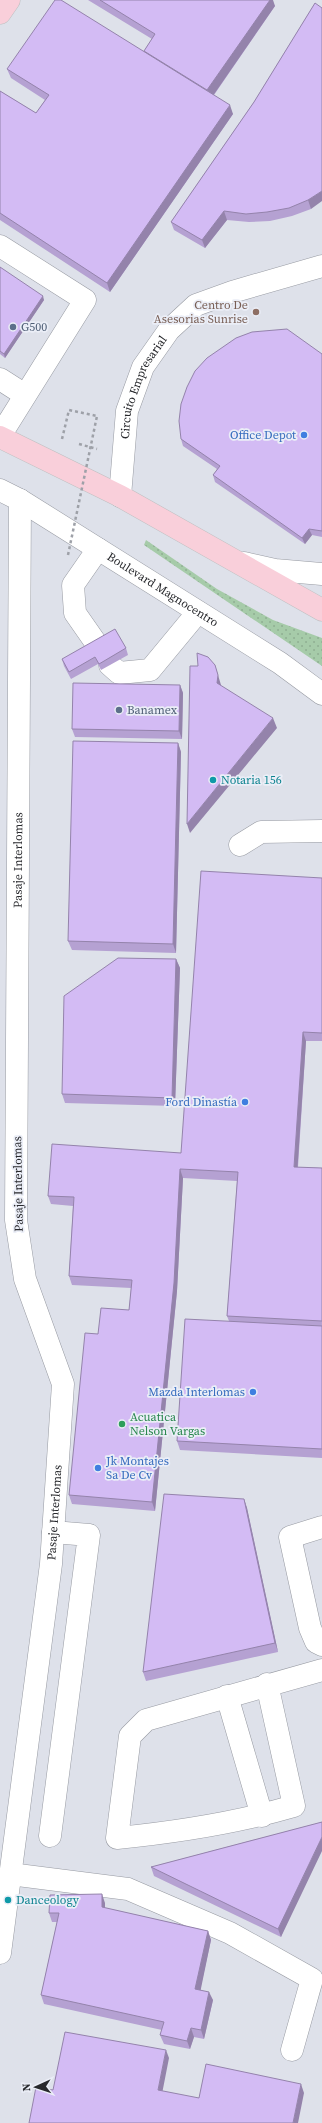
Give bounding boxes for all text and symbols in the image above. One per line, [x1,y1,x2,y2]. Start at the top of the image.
place label: Centro De Asesorias Sunrise [154,297,248,327]
marker: Centro De Asesorias Sunrise [251,307,261,317]
place label: G500 [21,319,47,335]
marker: G500 [8,322,18,332]
street label: Circuito Empresarial [117,332,171,440]
place label: Office Depot [230,427,296,443]
marker: Office Depot [299,430,309,440]
street label: Boulevard Magnocentro [104,549,222,631]
place label: Banamex [127,702,178,718]
marker: Banamex [114,705,124,715]
place label: Notaria 156 [221,772,282,788]
marker: Notaria 156 [208,775,218,785]
street label: Pasaje Interlomas [10,812,26,908]
place label: Ford Dinastía [165,1094,238,1110]
marker: Ford Dinastía [240,1097,250,1107]
street label: Pasaje Interlomas [9,1136,27,1232]
place label: Mazda Interlomas [148,1384,245,1400]
marker: Mazda Interlomas [248,1387,258,1397]
place label: Acuatica Nelson Vargas [130,1409,205,1439]
marker: Acuatica Nelson Vargas [117,1419,127,1429]
place label: Jk Montajes Sa De Cv [105,1453,169,1483]
marker: Jk Montajes Sa De Cv [93,1463,103,1473]
street label: Pasaje Interlomas [43,1464,66,1561]
place label: Danceology [16,1892,80,1908]
marker: Danceology [3,1895,13,1905]
north arrow [16,2067,56,2107]
text: N [19,2083,34,2092]

